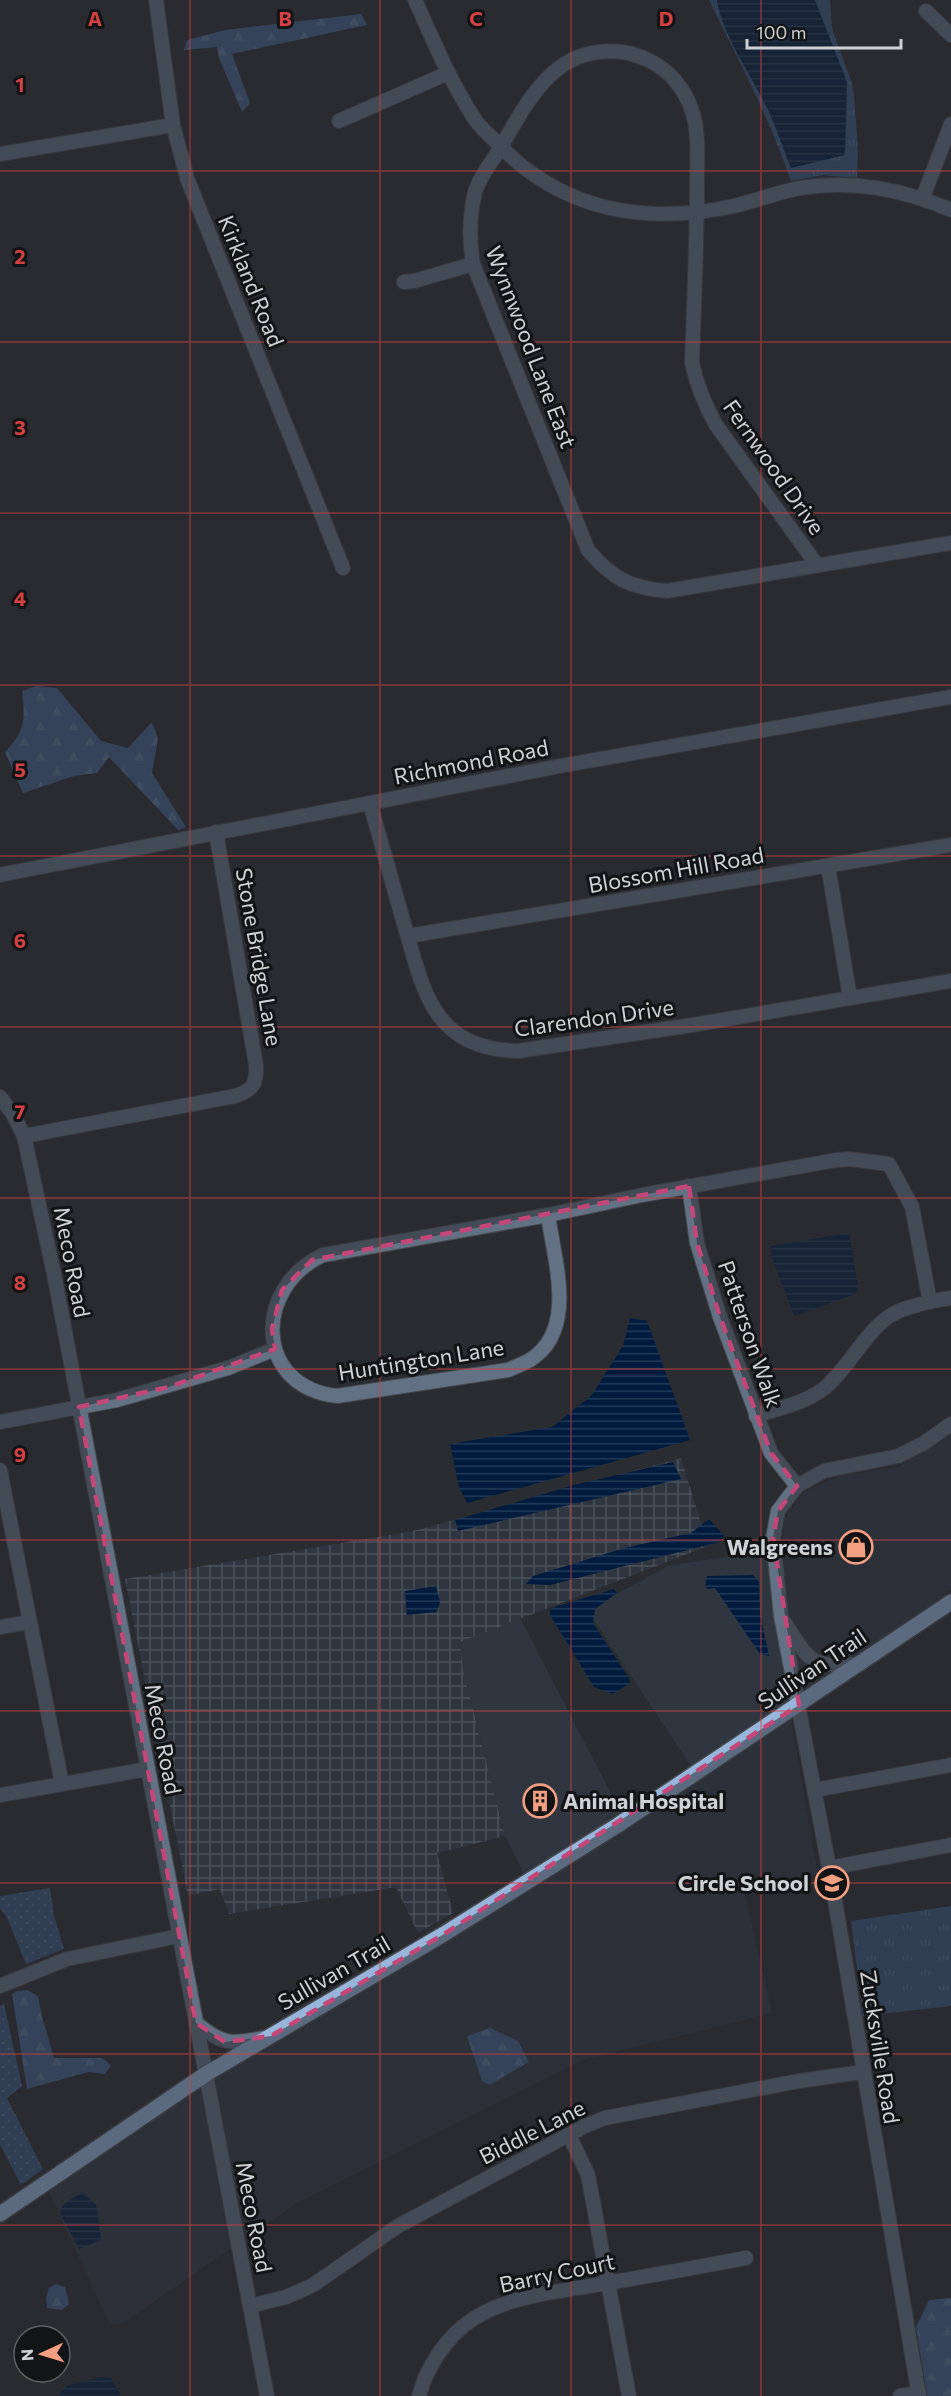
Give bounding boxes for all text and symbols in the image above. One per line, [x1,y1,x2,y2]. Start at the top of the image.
text: A [88,6,102,30]
text: B [278,6,292,30]
text: C [469,6,483,30]
text: D [659,6,673,30]
scale bar [747,12,902,50]
text: 100 m [756,21,806,43]
text: 1 [15,72,25,96]
street label: Kirkland Road [213,211,290,350]
street label: Wynnwood Lane East [480,242,583,452]
text: 2 [14,244,26,268]
street label: Fernwood Drive [718,394,831,539]
text: 3 [14,415,26,439]
text: 4 [14,586,26,610]
street label: Richmond Road [391,733,551,790]
text: 5 [14,757,26,781]
street label: Blossom Hill Road [586,841,766,898]
street label: Stone Bridge Lane [231,866,288,1048]
text: 6 [14,928,26,952]
street label: Clarendon Drive [513,993,675,1042]
text: 7 [15,1099,26,1123]
street label: Meco Road [49,1204,96,1320]
street label: Patterson Walk [713,1257,788,1411]
text: 8 [14,1270,26,1294]
street label: Huntington Lane [336,1333,506,1386]
text: 9 [14,1442,26,1466]
shop icon: Walgreens [838,1529,874,1565]
place label: Walgreens [727,1533,833,1560]
street label: Sullivan Trail [752,1622,871,1715]
street label: Meco Road [140,1681,187,1797]
building icon: Animal Hospital [522,1783,558,1819]
place label: Animal Hospital [563,1787,724,1814]
school or university icon: Circle School [814,1865,850,1901]
place label: Circle School [678,1869,809,1896]
street label: Sullivan Trail [273,1930,395,2016]
street label: Zucksville Road [855,1968,906,2126]
street label: Biddle Lane [474,2093,589,2170]
street label: Meco Road [231,2159,278,2275]
street label: Barry Court [497,2247,617,2298]
north arrow [12,2324,72,2384]
text: N [17,2348,36,2362]

